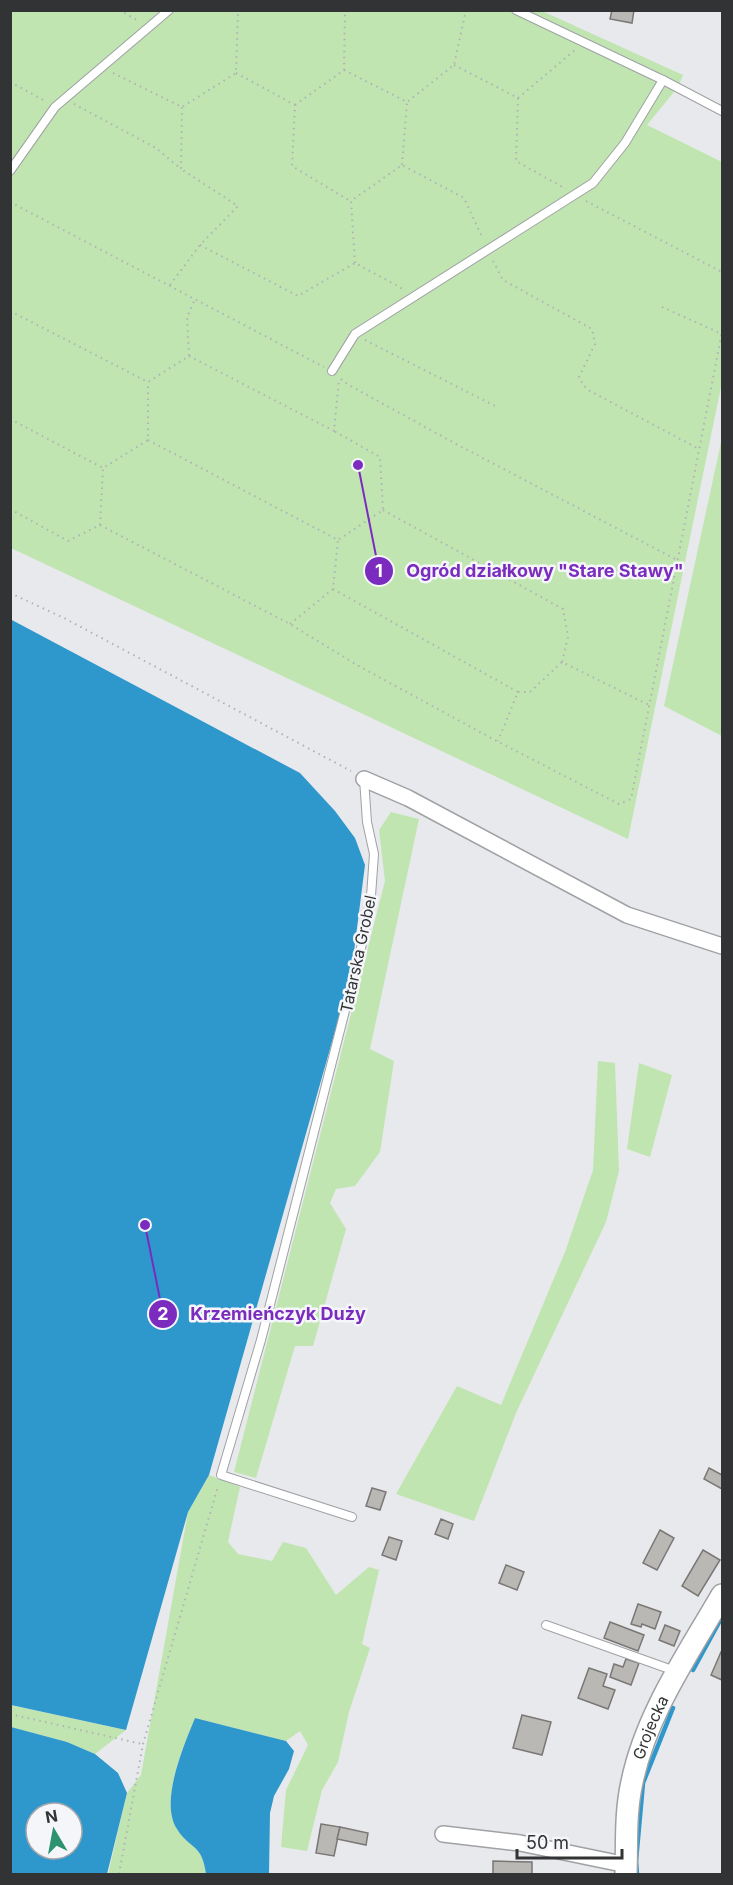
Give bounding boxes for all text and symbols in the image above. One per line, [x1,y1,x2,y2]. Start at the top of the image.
callout: Ogród działkowy "Stare Stawy" [364,553,696,589]
text: 1 [375,560,383,581]
text: Ogród działkowy "Stare Stawy" [406,560,684,581]
street label: Tatarska Grobel [336,893,380,1015]
callout: Krzemieńczyk Duży [148,1296,378,1332]
text: 2 [157,1303,169,1324]
text: Krzemieńczyk Duży [190,1303,366,1324]
street label: Grojecka [628,1692,672,1762]
north arrow [24,1801,84,1861]
text: N [44,1805,59,1827]
scale bar [517,1822,622,1860]
text: 50 m [526,1832,569,1853]

